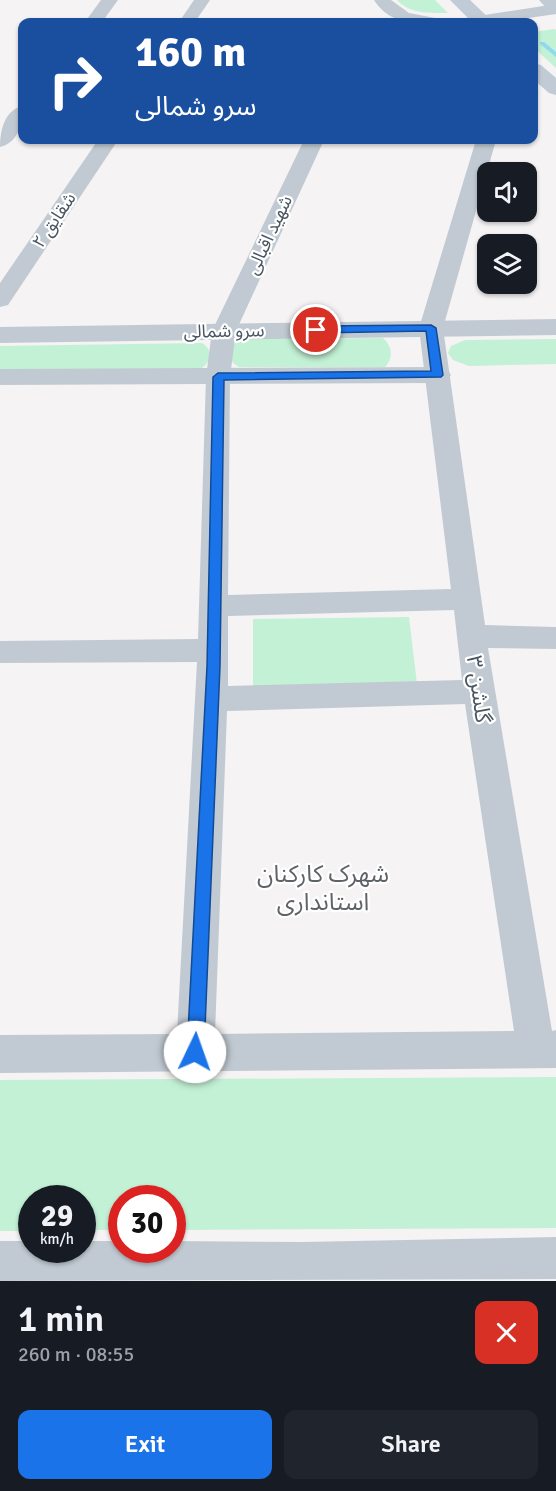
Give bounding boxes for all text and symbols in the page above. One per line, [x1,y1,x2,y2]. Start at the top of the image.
text: 160 m [135,27,246,78]
icon: right [36,42,114,120]
text: سرو شمالی [135,90,256,123]
map controls [477,162,537,294]
button: sound [477,162,537,222]
street label: شقایق ۲ [27,188,81,252]
street label: شهید اقبالی [241,192,297,278]
button: layers [477,234,537,294]
pin [290,304,341,355]
icon: arrive [299,313,332,346]
street label: سرو شمالی [183,319,265,343]
street label: گلشن ۳ [461,654,497,725]
district label: شهرک کارکنان استانداری [257,859,389,917]
position arrow [163,1020,227,1084]
speed limit sign: 30 [108,1185,186,1263]
text: 29 [41,1198,73,1235]
text: km/h [40,1230,74,1248]
text: 1 min [18,1297,104,1342]
button: close [475,1301,538,1364]
text: 260 m · 08:55 [18,1342,134,1367]
button: Exit [18,1410,272,1479]
button: Share [284,1410,538,1479]

